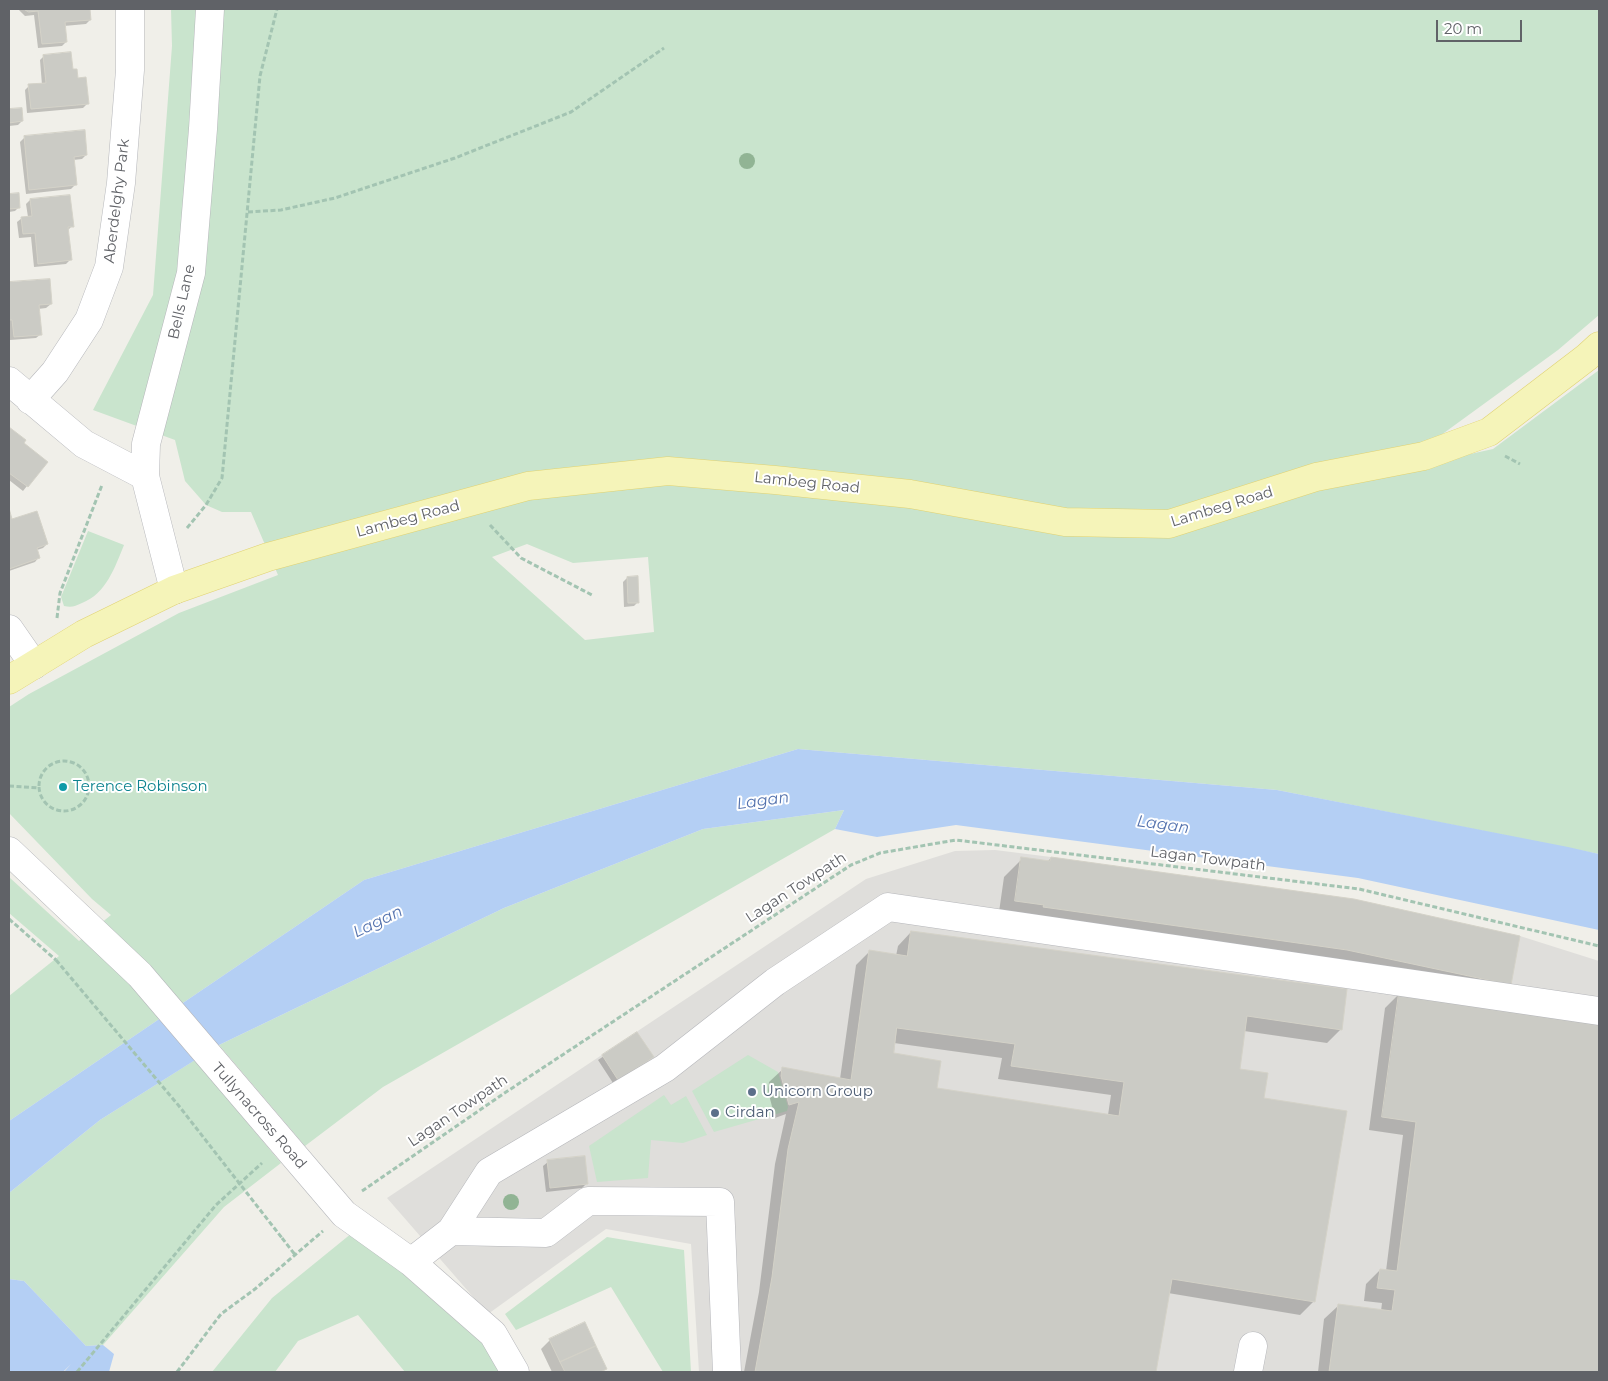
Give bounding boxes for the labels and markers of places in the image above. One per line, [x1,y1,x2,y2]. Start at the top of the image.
place label: Terence Robinson [73,778,208,796]
marker: Terence Robinson [57,781,69,793]
place label: Unicorn Group [762,1083,873,1101]
marker: Unicorn Group [746,1086,758,1098]
place label: Cirdan [725,1104,775,1122]
marker: Cirdan [709,1107,721,1119]

